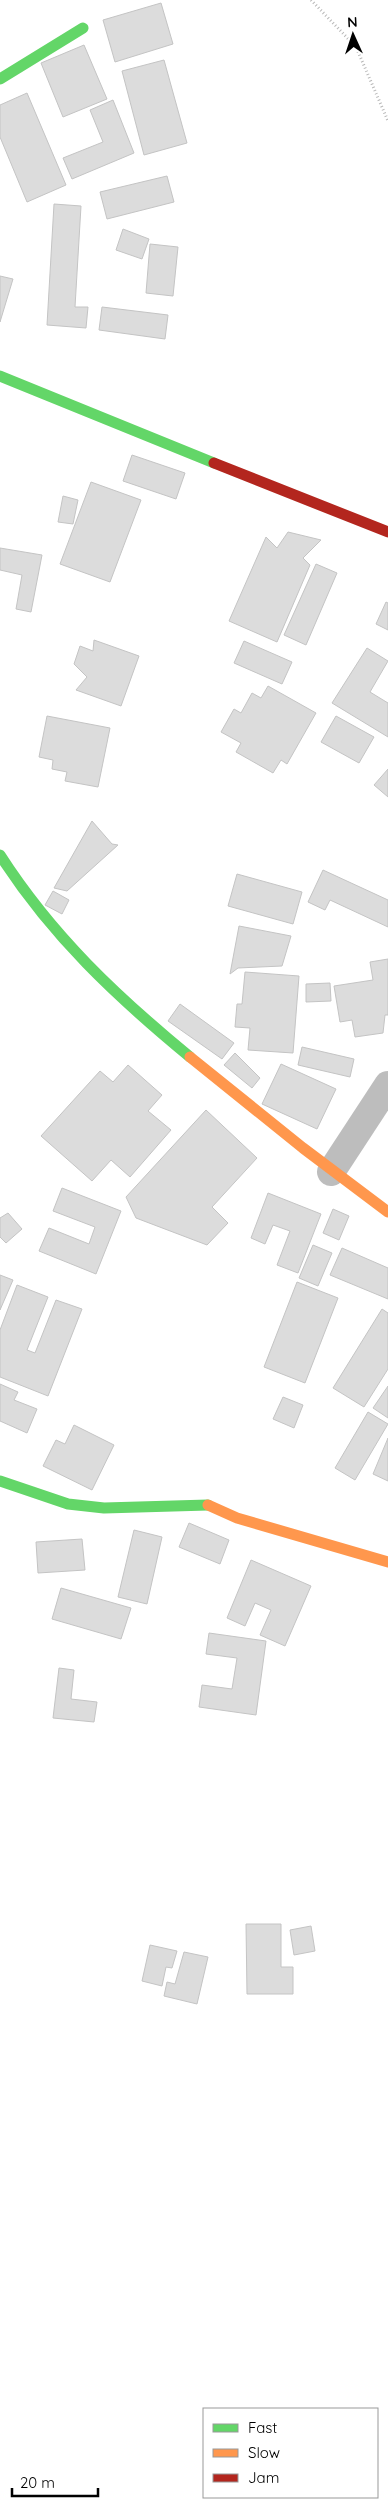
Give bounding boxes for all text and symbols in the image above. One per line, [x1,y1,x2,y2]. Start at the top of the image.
north arrow [328,10,378,60]
text: N [347,13,358,31]
legend [203,2408,378,2498]
text: Fast [248,2418,277,2437]
text: Slow [248,2443,280,2462]
scale bar [12,2466,99,2498]
text: Jam [248,2468,279,2487]
text: 20 m [20,2473,55,2492]

